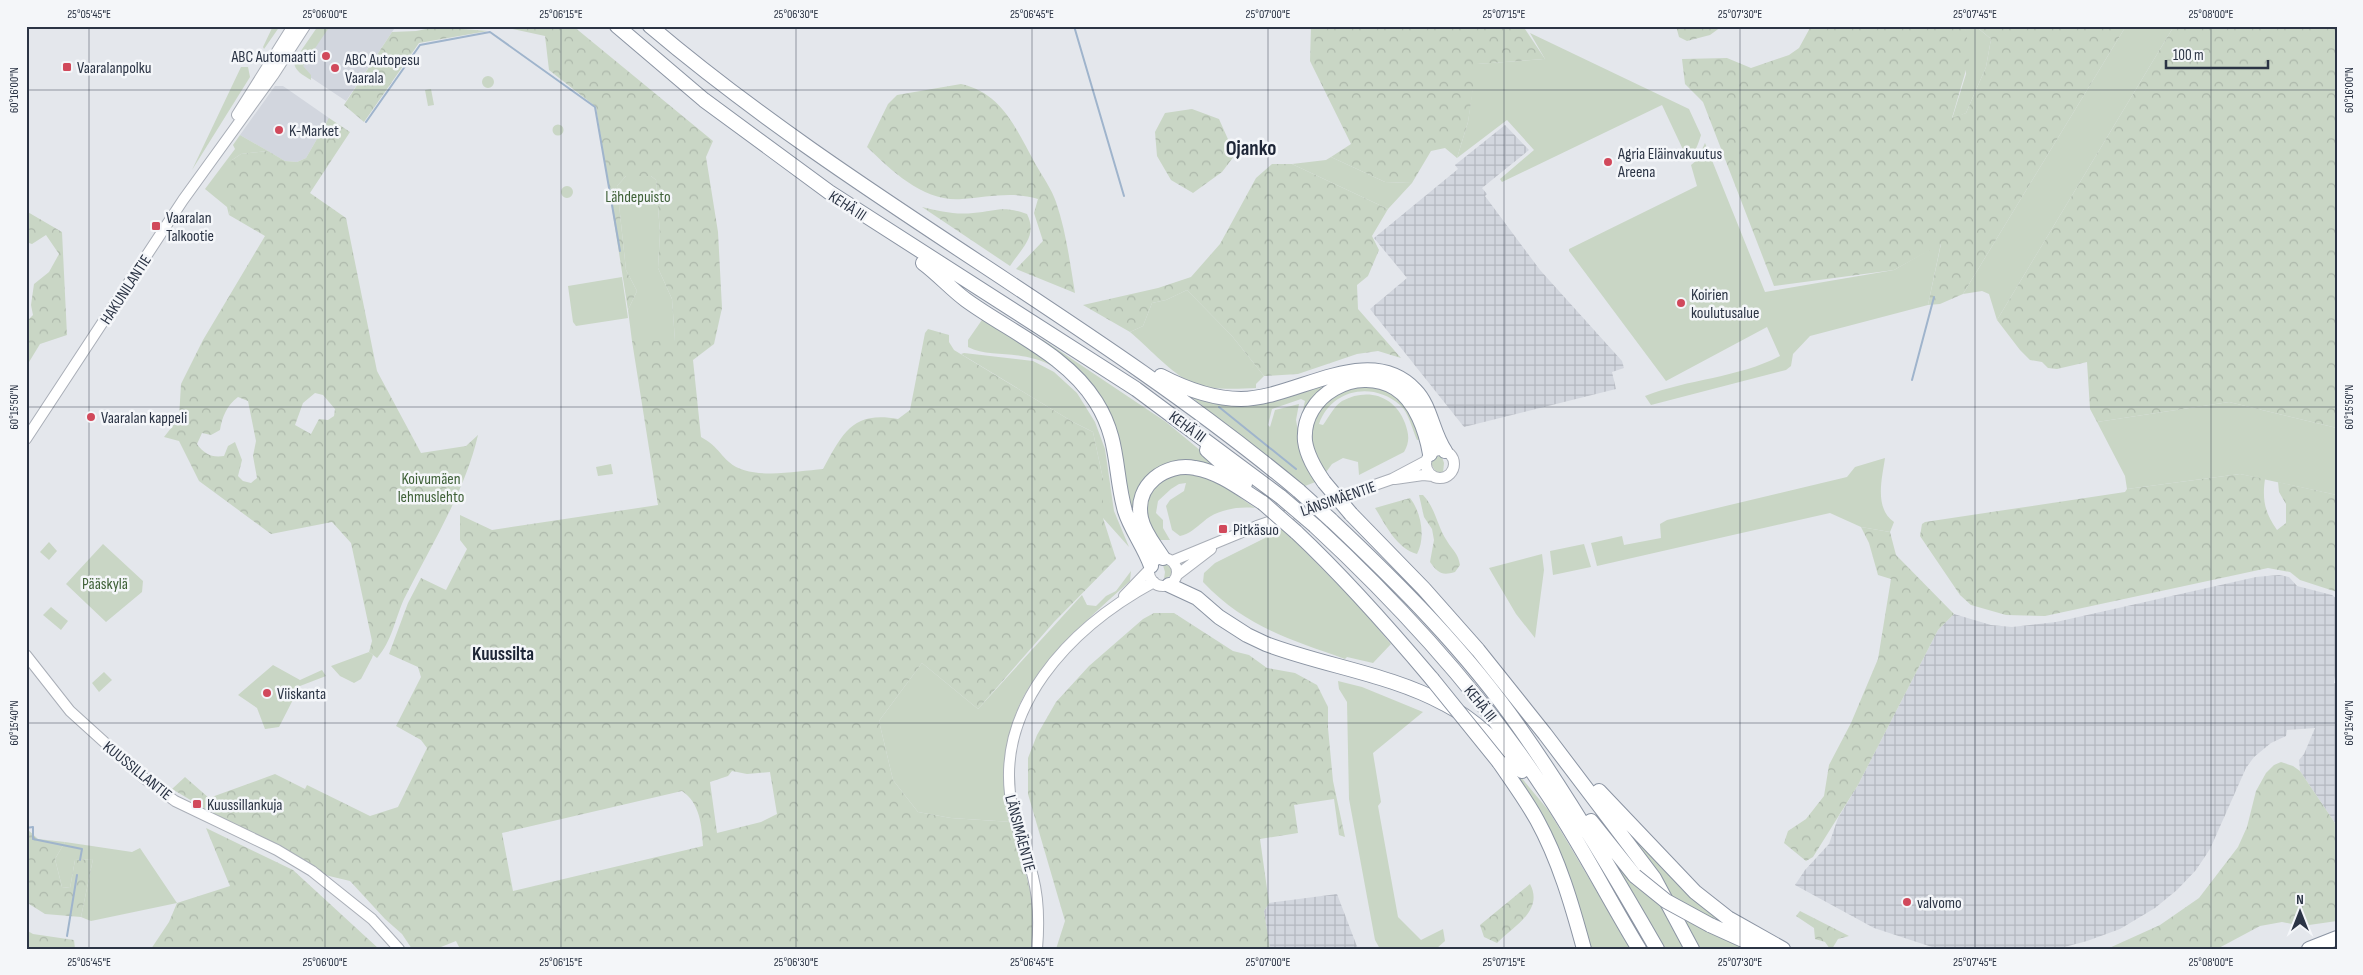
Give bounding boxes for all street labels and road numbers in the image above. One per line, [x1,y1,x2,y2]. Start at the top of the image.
street label: KEHÄ III [825,187,870,225]
street label: HAKUNILANTIE [97,252,156,328]
street label: KEHÄ III [1165,407,1209,447]
street label: LÄNSIMÄENTIE [1298,478,1379,521]
street label: KEHÄ III [1460,682,1500,726]
street label: KUUSSILLANTIE [99,738,175,805]
street label: LÄNSIMÄENTIE [1000,793,1039,874]

